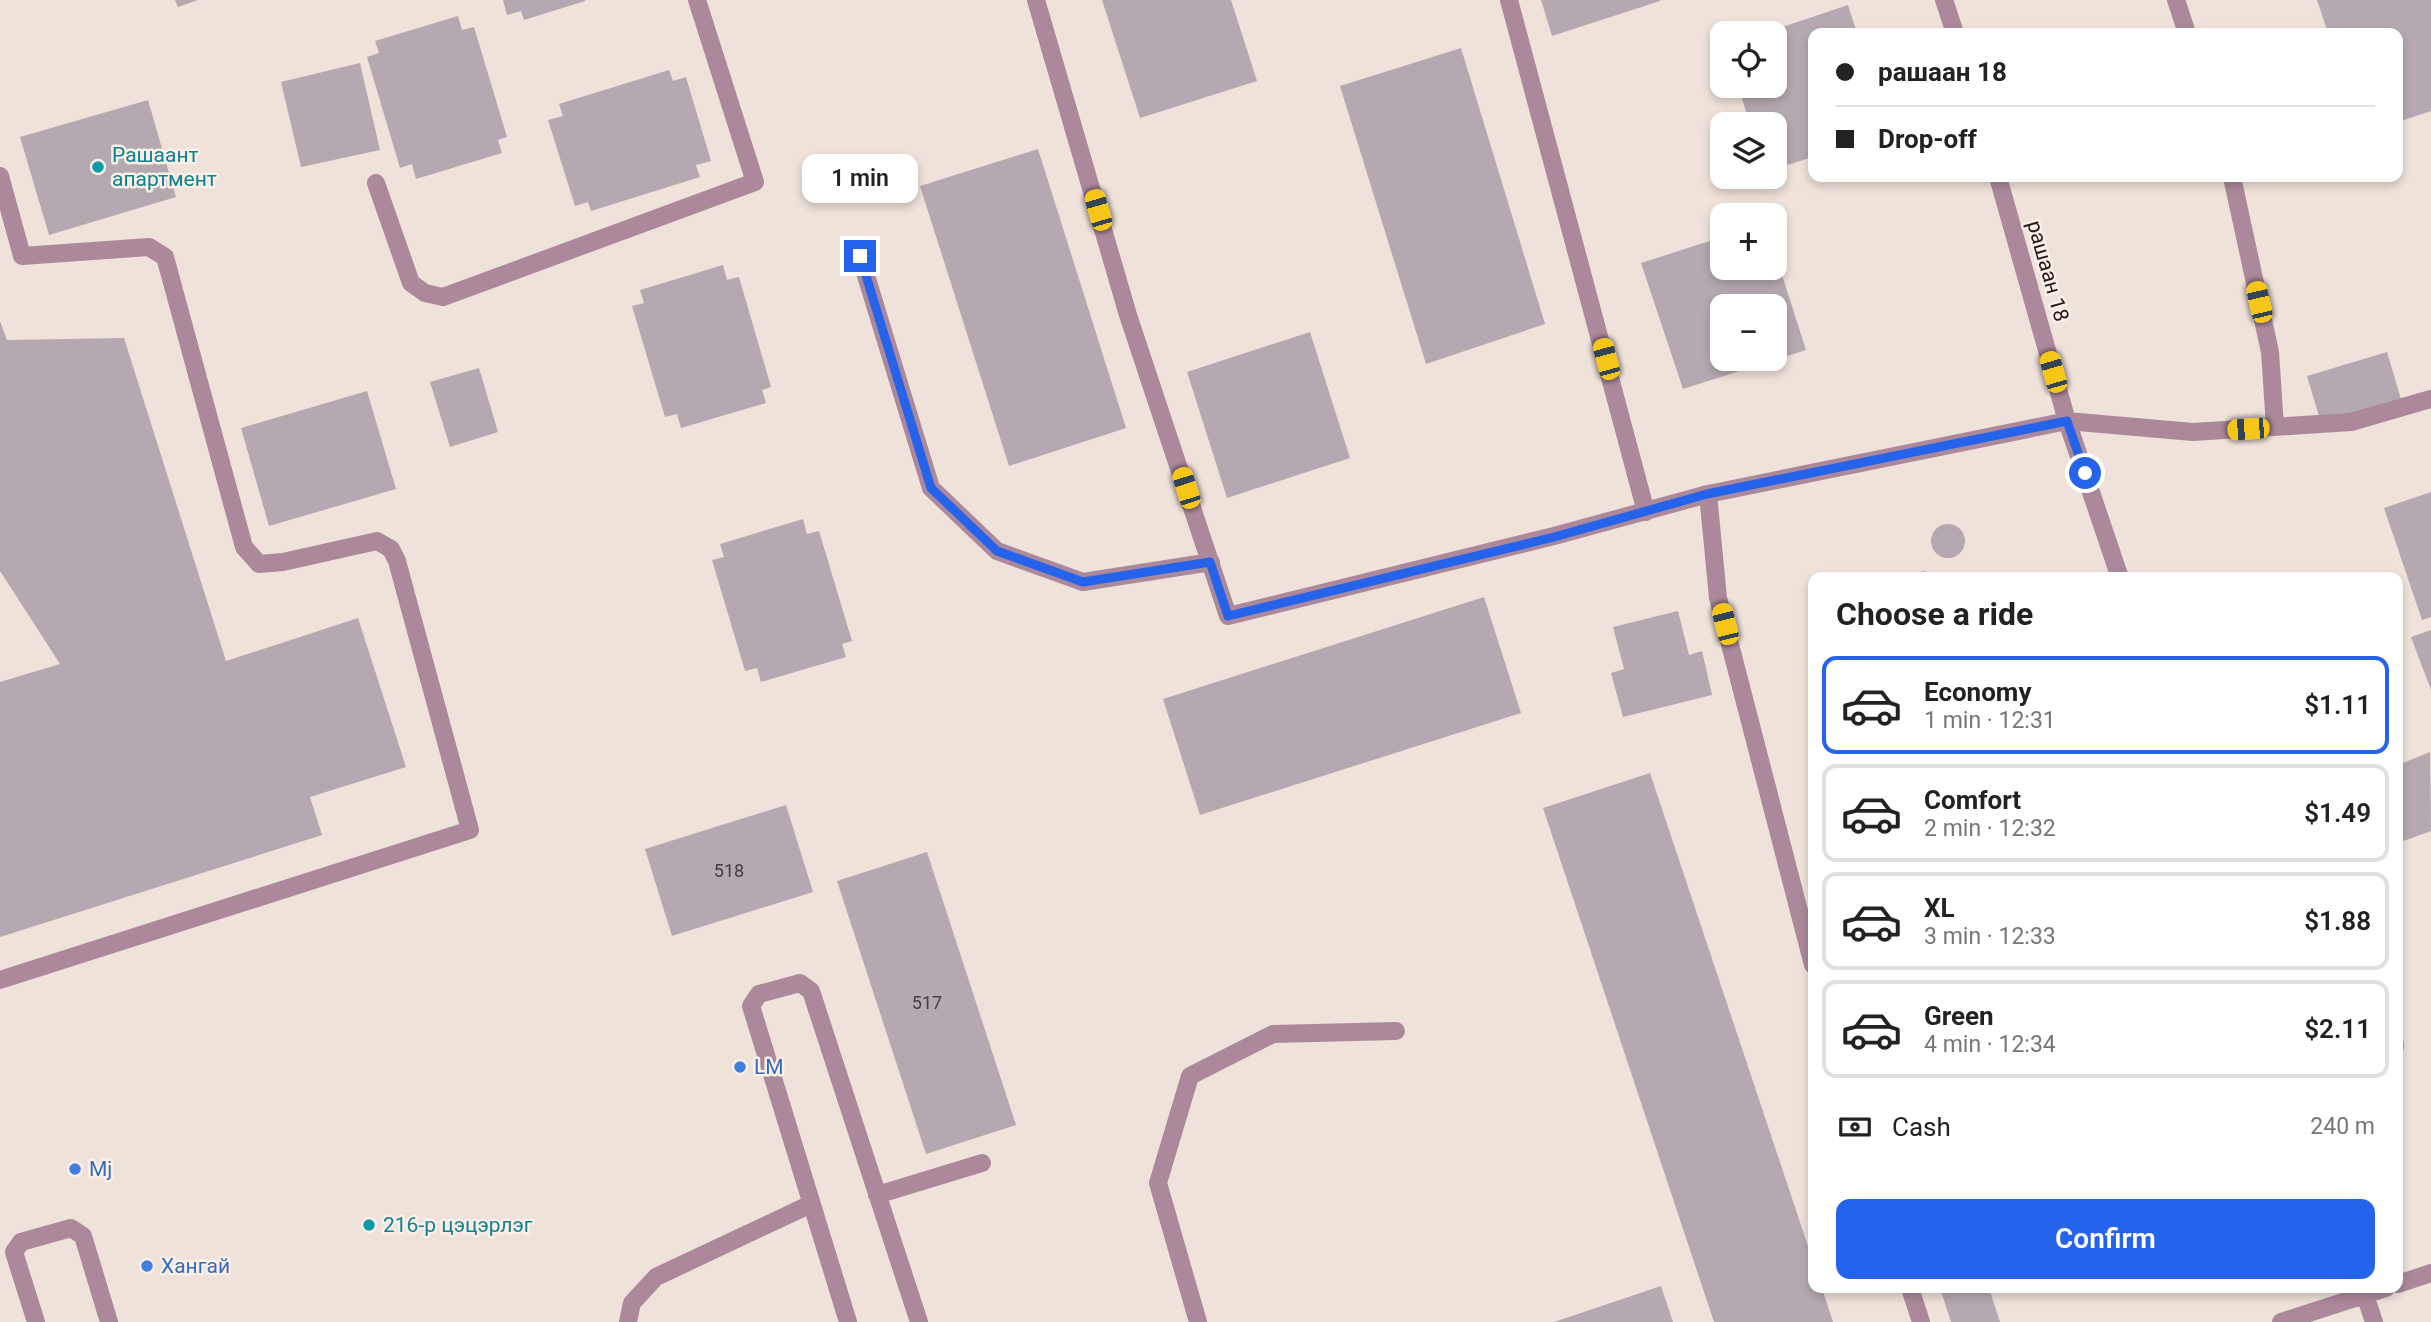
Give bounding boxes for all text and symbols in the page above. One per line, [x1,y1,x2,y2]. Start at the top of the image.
map controls [1710,21,1787,371]
button: locate [1710,21,1787,98]
text: рашаан 18 [1878,57,2007,87]
button: layers [1710,112,1787,189]
text: Drop-off [1878,124,1977,154]
place label: Рашаант апартмент [112,143,217,191]
callout: 1 min [802,154,918,204]
marker: Рашаант апартмент [90,159,106,175]
text: 1 min [831,165,889,192]
car [1083,187,1114,233]
button: + [1710,203,1787,280]
street label: рашаан 18 [2022,218,2074,324]
route end [844,240,876,272]
car [2245,279,2274,325]
button: − [1710,294,1787,371]
car [1591,336,1622,382]
car [2038,349,2069,395]
car [2227,417,2270,441]
route start [2069,457,2101,489]
car [1170,465,1203,511]
text: Choose a ride [1836,595,2033,633]
car [1710,601,1741,647]
icon: car [1840,674,1903,737]
text: Economy [1924,677,2031,707]
text: $1.11 [2304,690,2371,720]
text: 1 min · 12:31 [1924,707,2056,734]
icon: car [1840,782,1903,845]
text: Comfort [1924,785,2021,815]
text: $1.49 [2304,798,2371,828]
text: 2 min · 12:32 [1924,815,2056,842]
house number: 518 [714,860,744,881]
icon: car [1840,890,1903,953]
text: XL [1924,893,1955,923]
text: $1.88 [2304,906,2371,936]
text: 3 min · 12:33 [1924,923,2056,950]
house number: 517 [912,992,942,1013]
icon: car [1840,998,1903,1061]
text: Green [1924,1001,1994,1031]
text: $2.11 [2304,1014,2371,1044]
text: 4 min · 12:34 [1924,1031,2056,1058]
place label: LM [754,1055,784,1079]
marker: LM [732,1059,748,1075]
icon: cash [1836,1108,1874,1146]
text: Cash [1892,1112,1951,1142]
text: 240 m [2310,1113,2375,1140]
place label: Mj [89,1157,112,1181]
marker: Mj [67,1161,83,1177]
button: Confirm [1836,1199,2375,1279]
place label: 216-р цэцэрлэг [383,1213,533,1237]
marker: 216-р цэцэрлэг [361,1217,377,1233]
place label: Хангай [161,1254,230,1278]
marker: Хангай [139,1258,155,1274]

